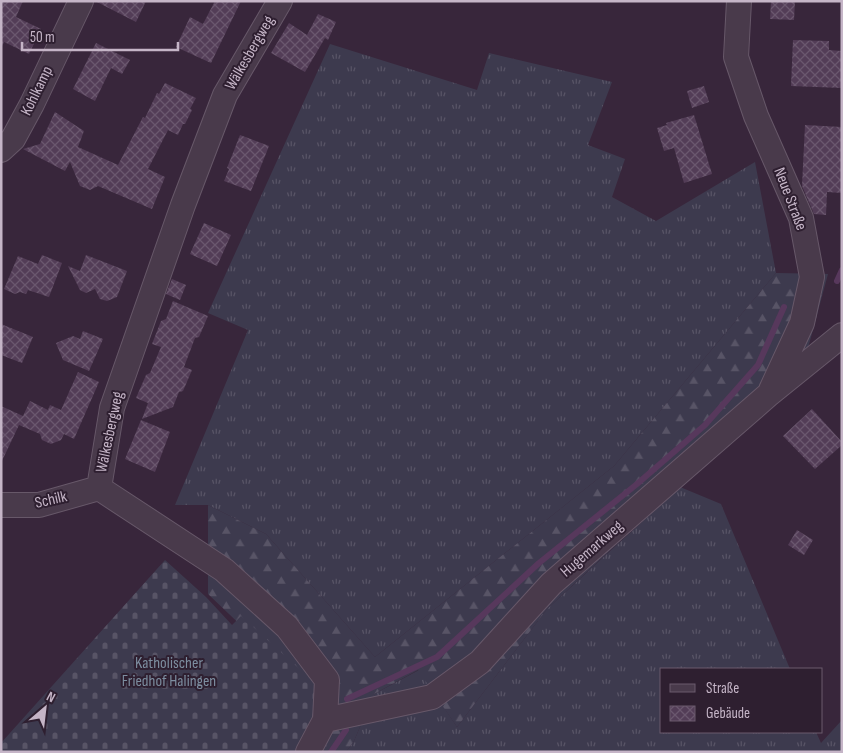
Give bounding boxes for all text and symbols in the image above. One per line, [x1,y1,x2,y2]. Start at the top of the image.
street label: Wälkesbergweg [221,13,279,93]
scale bar [22,20,179,52]
text: 50 m [30,28,55,47]
street label: Kohlkamp [17,63,57,119]
street label: Neue Straße [769,165,811,233]
street label: Wälkesbergweg [92,390,128,474]
street label: Schilk [33,487,69,513]
street label: Hugemarkweg [557,517,627,581]
park label: Katholischer Friedhof Halingen [122,654,216,691]
legend [660,668,823,733]
text: Straße [706,679,739,698]
north arrow [20,683,70,733]
text: N [44,688,58,706]
text: Gebäude [706,704,750,723]

